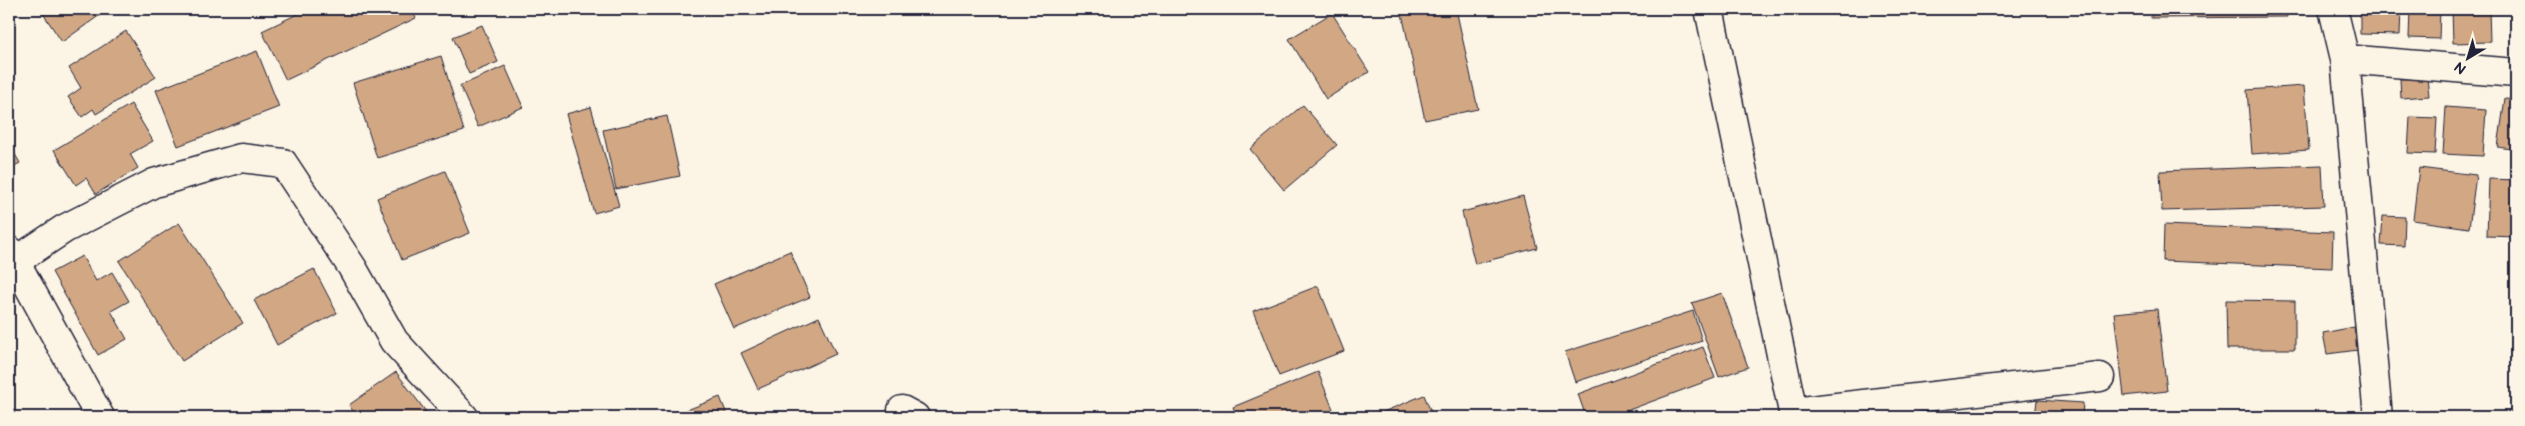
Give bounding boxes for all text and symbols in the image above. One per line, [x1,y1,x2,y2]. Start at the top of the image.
north arrow [2442,32,2492,82]
text: N [2451,58,2470,78]

